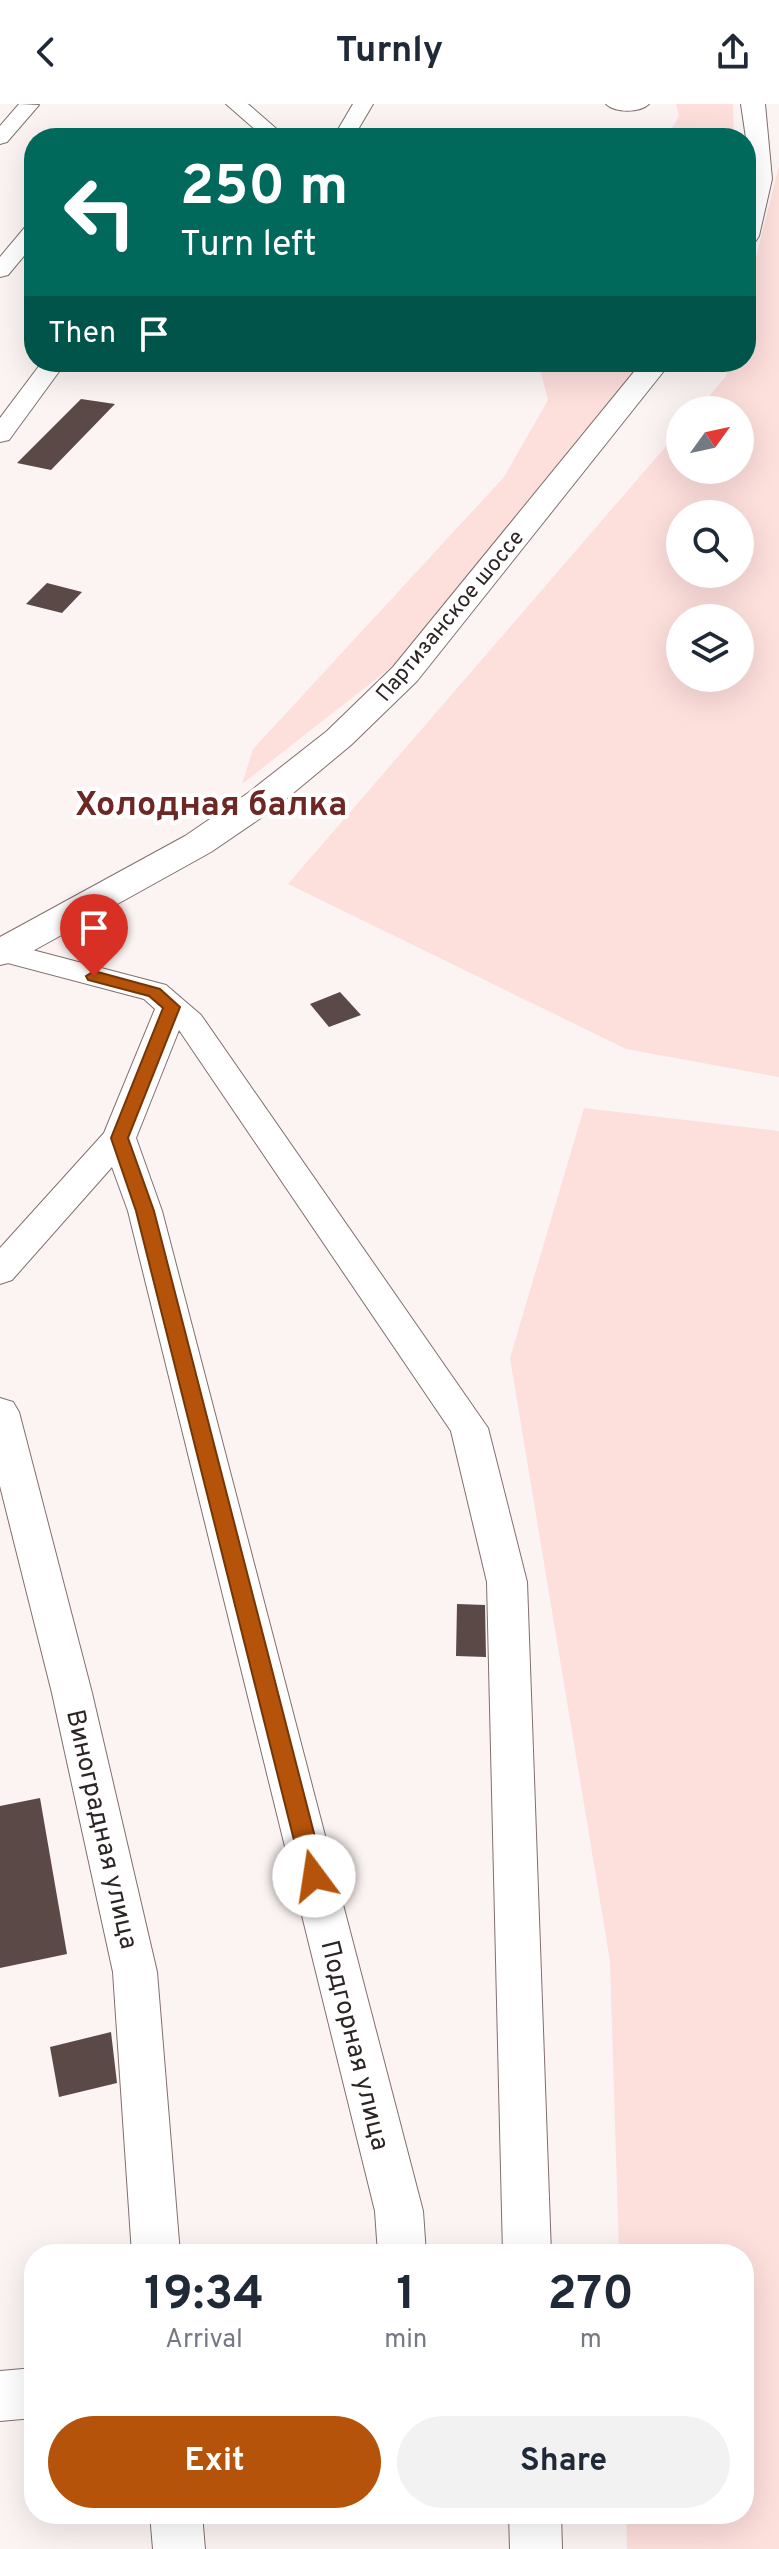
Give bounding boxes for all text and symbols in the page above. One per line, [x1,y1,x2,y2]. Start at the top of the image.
text: Turnly [336,29,443,75]
icon: back [24,30,68,74]
icon: share [711,30,755,74]
text: 250 m [180,154,348,224]
icon: left [48,160,152,264]
text: Turn left [180,223,317,269]
icon: arrive [132,312,176,356]
text: Then [48,316,116,353]
north arrow [666,396,754,484]
map controls [666,396,754,692]
button: search [666,500,754,588]
street label: Партизанское шоссе [371,525,531,708]
button: layers [666,604,754,692]
district label: Холодная балка [75,785,347,828]
pin [60,894,128,976]
icon: arrive [72,906,116,950]
street label: Виноградная улица [57,1707,144,1953]
position arrow [272,1834,356,1918]
street label: Подгорная улица [312,1937,396,2154]
text: 19:34 [144,2266,264,2326]
text: 1 [396,2266,415,2326]
text: 270 [548,2266,634,2326]
text: Arrival [165,2324,243,2357]
text: min [384,2324,427,2357]
text: m [580,2324,602,2357]
button: Exit [48,2416,381,2508]
button: Share [397,2416,730,2508]

